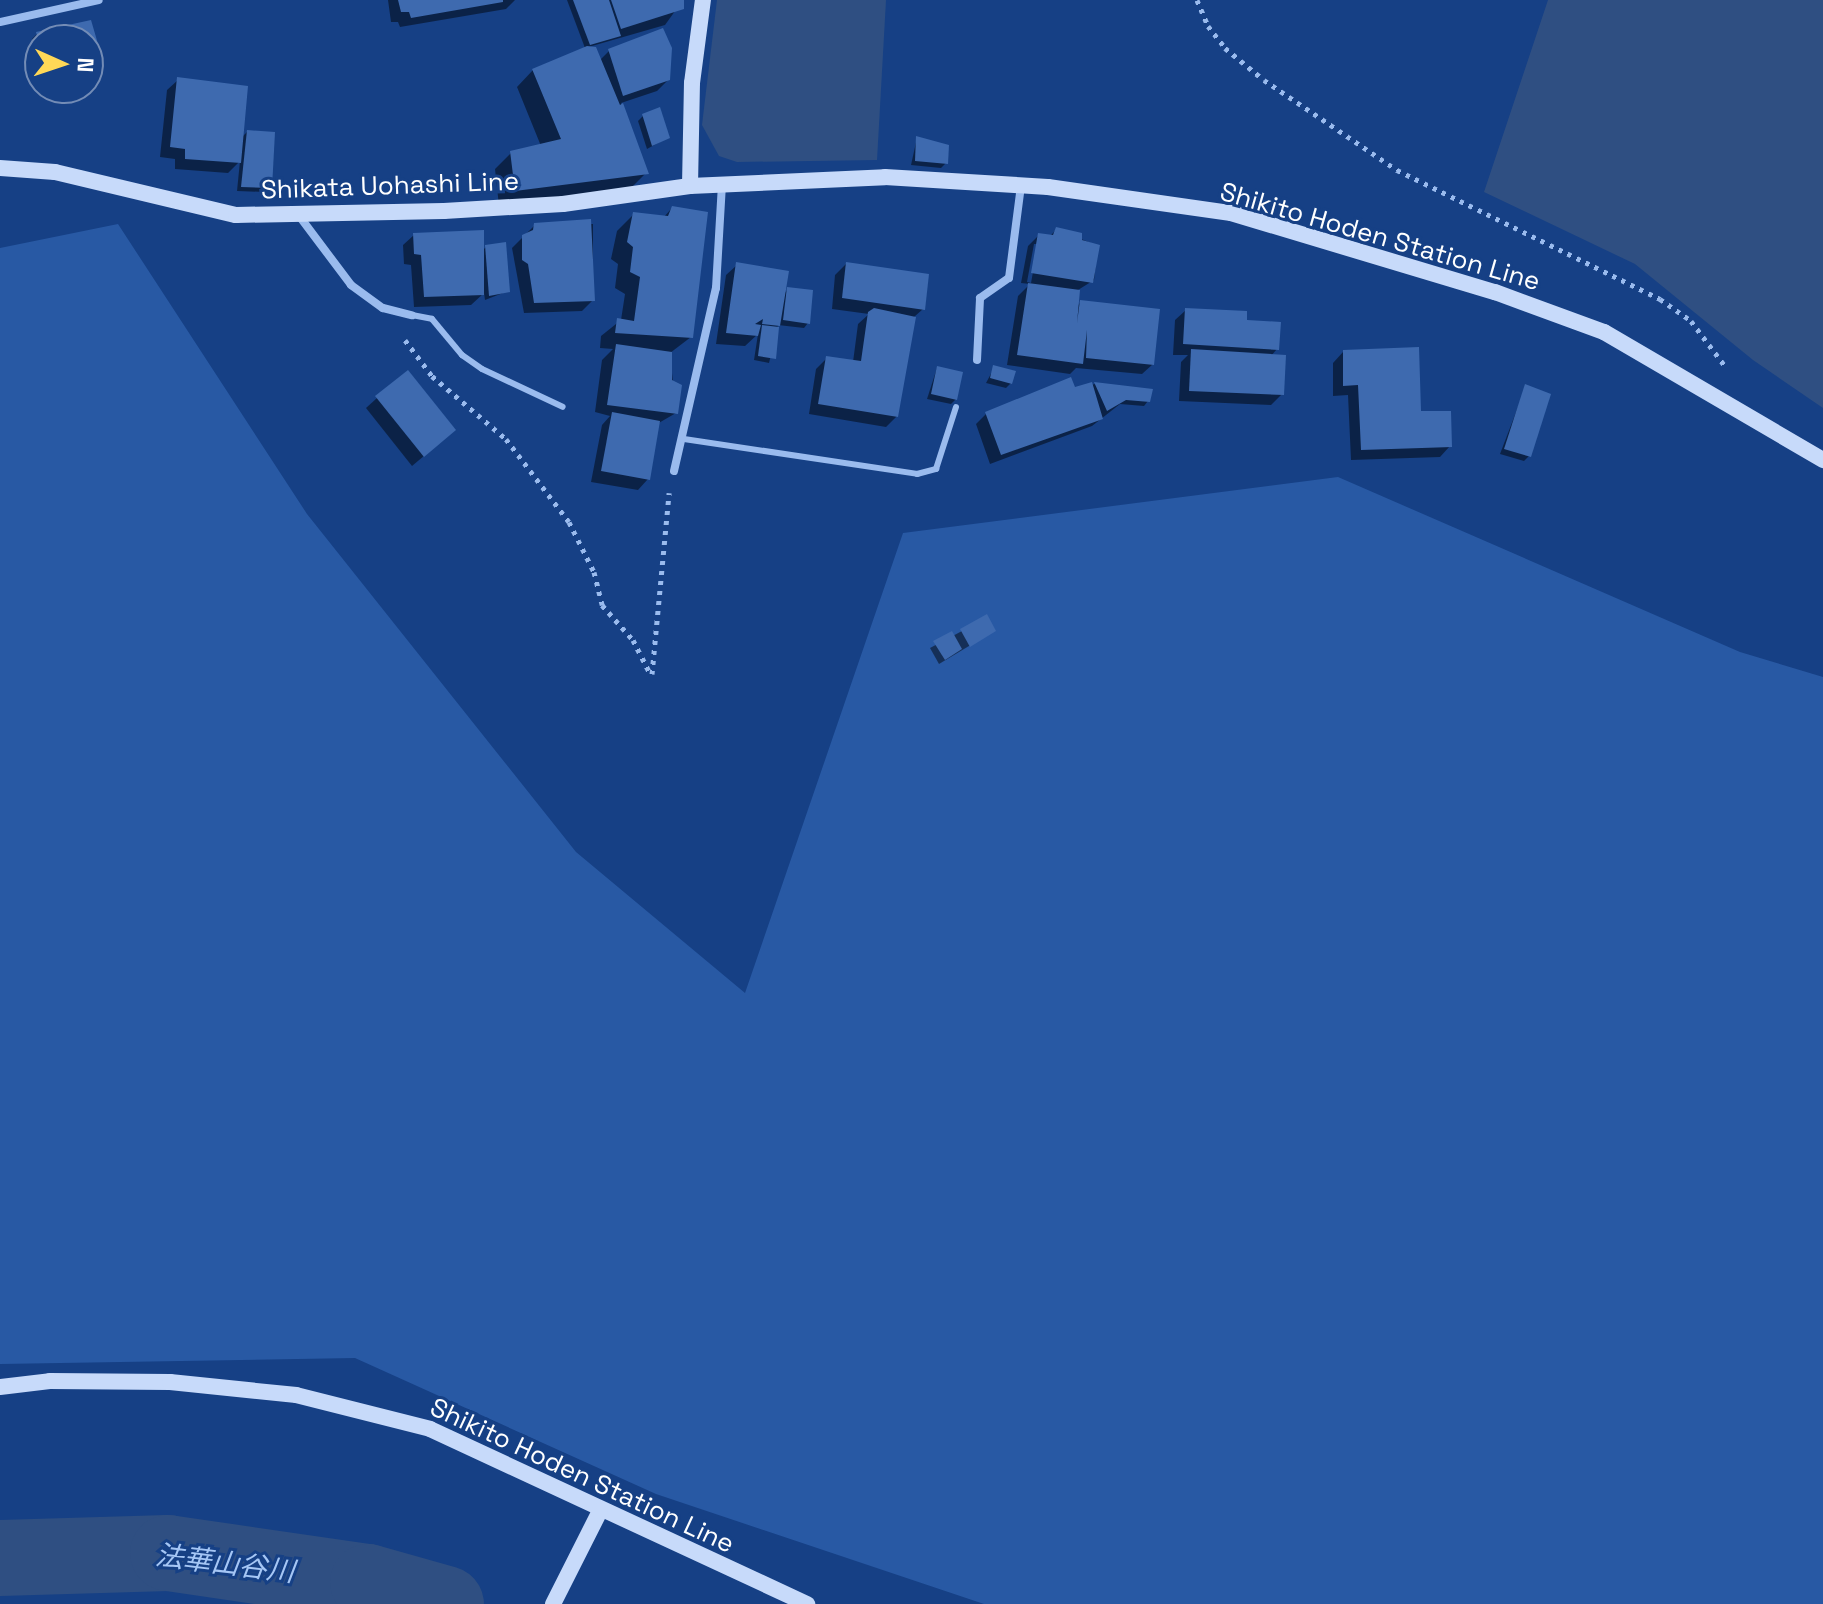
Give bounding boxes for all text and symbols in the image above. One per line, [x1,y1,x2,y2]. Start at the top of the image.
north arrow [24,24,104,104]
text: N [72,57,100,73]
street label: Shikata Uohashi Line [260,166,520,206]
street label: Shikito Hoden Station Line [1216,176,1544,298]
street label: Shikito Hoden Station Line [425,1392,739,1560]
water label: 法華山谷川 [153,1538,297,1588]

